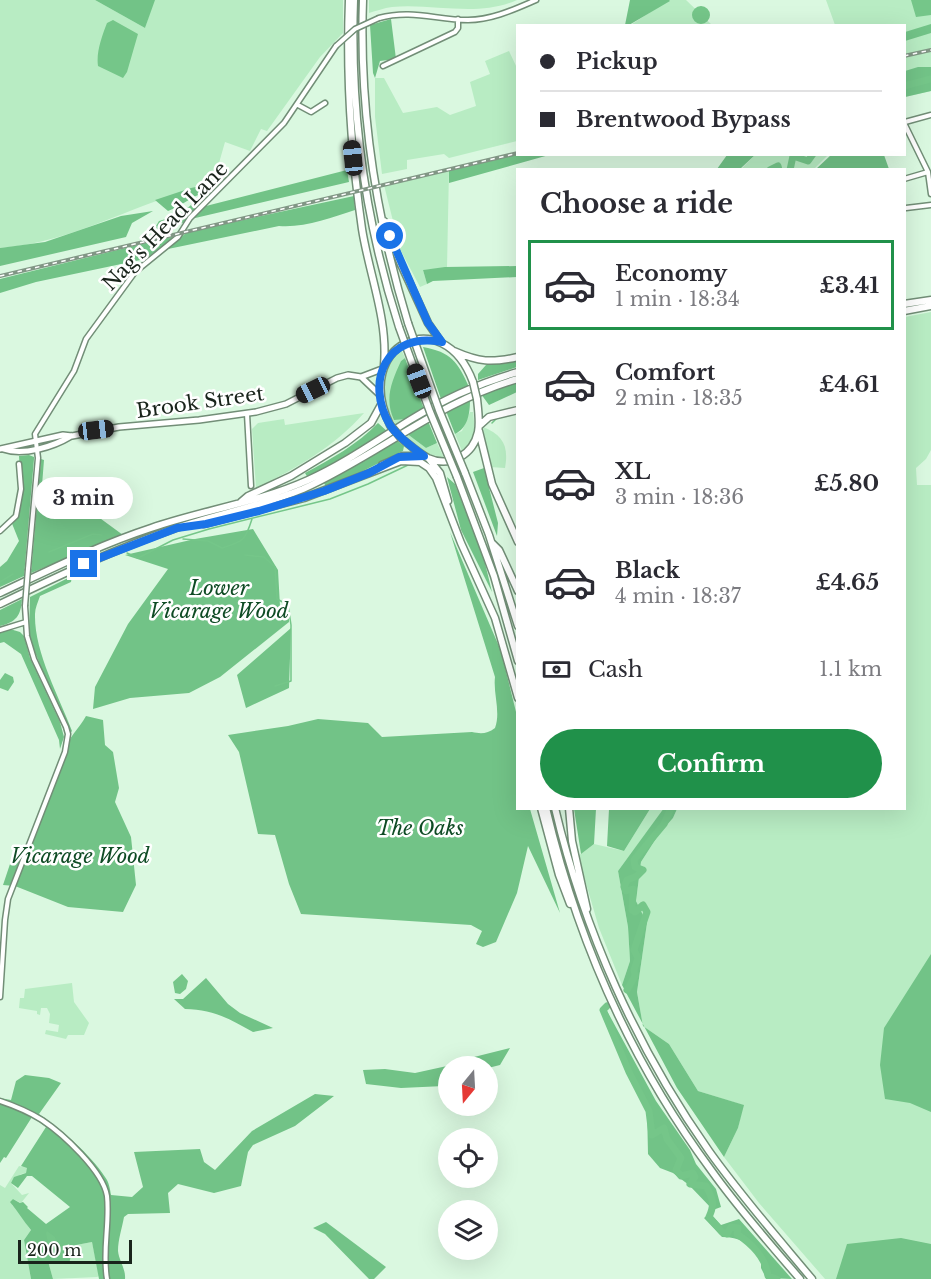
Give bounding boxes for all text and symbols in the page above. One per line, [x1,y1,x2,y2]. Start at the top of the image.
text: Pickup [576,48,658,75]
text: Brentwood Bypass [576,106,791,133]
car [342,139,364,177]
street label: Nag's Head Lane [97,157,233,295]
text: Choose a ride [540,187,733,220]
route start [376,222,403,249]
icon: car [543,258,597,312]
text: Economy [615,260,727,287]
text: £3.41 [819,272,879,299]
text: 1 min · 18:34 [615,287,740,311]
icon: car [543,357,597,411]
text: Comfort [615,359,715,386]
car [404,361,434,401]
text: £4.61 [819,371,879,398]
car [293,374,333,406]
street label: Brook Street [135,381,266,423]
text: 2 min · 18:35 [615,386,743,410]
car [77,419,115,441]
icon: car [543,456,597,510]
text: XL [615,458,650,485]
text: £5.80 [814,470,879,497]
callout: 3 min [34,477,134,519]
text: 3 min · 18:36 [615,485,744,509]
text: 3 min [53,486,114,510]
route end [70,550,97,577]
icon: car [543,555,597,609]
text: Black [615,557,680,584]
text: £4.65 [815,569,879,596]
park label: Lower Vicarage Wood [149,576,289,623]
text: 4 min · 18:37 [615,584,741,608]
icon: cash [540,653,573,686]
text: Cash [588,656,643,683]
text: 1.1 km [819,657,882,681]
button: Confirm [540,729,882,798]
park label: The Oaks [376,816,464,840]
park label: Vicarage Wood [10,844,150,868]
north arrow [438,1056,498,1116]
map controls [438,1056,498,1260]
button: locate [438,1128,498,1188]
button: layers [438,1200,498,1260]
scale bar [18,1237,132,1264]
text: 200 m [27,1240,81,1260]

